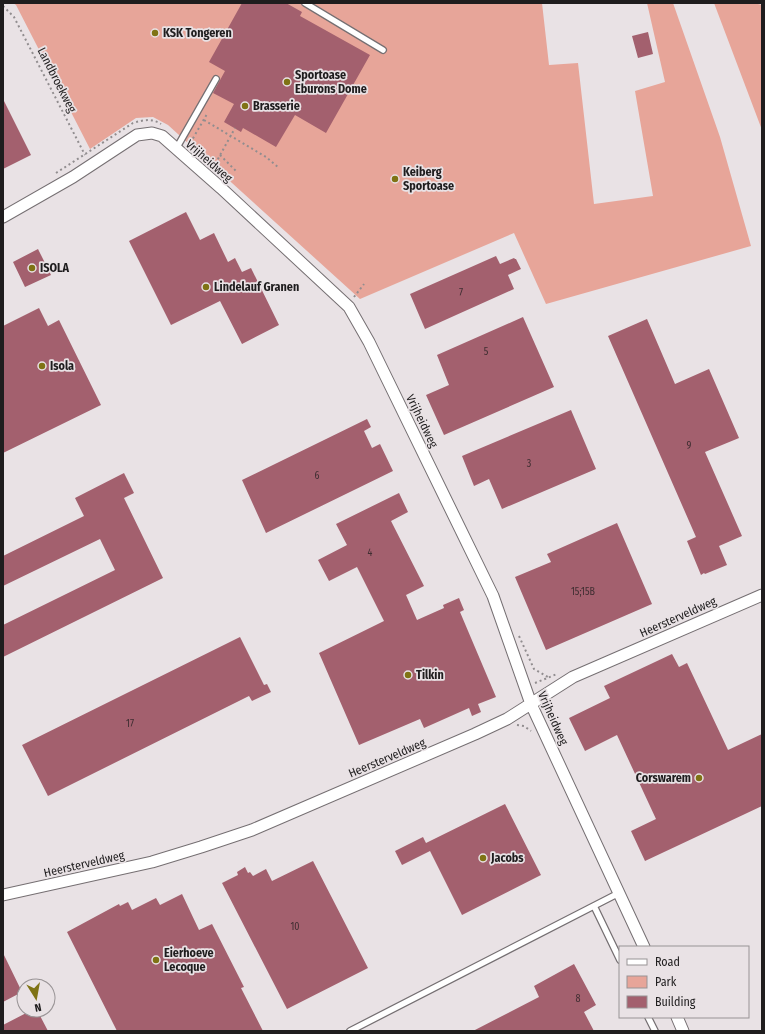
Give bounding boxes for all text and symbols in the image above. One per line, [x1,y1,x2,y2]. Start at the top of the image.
place label: KSK Tongeren [163,26,232,40]
marker: KSK Tongeren [150,28,160,38]
street label: Landbroekweg [35,45,80,115]
place label: Sportoase Eburons Dome [295,68,367,96]
marker: Sportoase Eburons Dome [282,77,292,87]
place label: Brasserie [253,99,300,113]
marker: Brasserie [240,101,250,111]
street label: Vrijheidweg [183,137,236,185]
place label: Keiberg Sportoase [403,165,454,193]
marker: Keiberg Sportoase [390,174,400,184]
place label: ISOLA [40,261,70,275]
marker: ISOLA [27,263,37,273]
place label: Lindelauf Granen [214,280,299,294]
marker: Lindelauf Granen [201,282,211,292]
house number: 7 [459,287,463,299]
house number: 5 [484,346,489,358]
place label: Isola [50,359,74,373]
marker: Isola [37,361,47,371]
street label: Vrijheidweg [403,392,441,450]
house number: 9 [687,440,692,452]
house number: 3 [527,458,532,470]
house number: 6 [315,470,320,482]
house number: 4 [368,547,373,559]
house number: 15;15B [571,586,596,598]
street label: Heersterveldweg [638,594,719,640]
place label: Tilkin [416,668,444,682]
marker: Tilkin [403,670,413,680]
street label: Vrijheidweg [535,689,571,747]
house number: 17 [126,718,134,730]
street label: Heersterveldweg [346,735,428,781]
place label: Corswarem [636,771,691,785]
marker: Corswarem [694,773,704,783]
street label: Heersterveldweg [42,848,126,880]
place label: Jacobs [490,851,524,865]
marker: Jacobs [478,853,488,863]
house number: 10 [290,921,300,933]
place label: Eierhoeve Lecoque [164,946,214,974]
legend [619,946,749,1018]
marker: Eierhoeve Lecoque [151,955,161,965]
text: Road [655,955,680,969]
text: Park [655,975,677,989]
north arrow [16,978,56,1018]
house number: 8 [576,993,581,1005]
text: Building [655,995,696,1009]
text: N [33,1000,42,1014]

